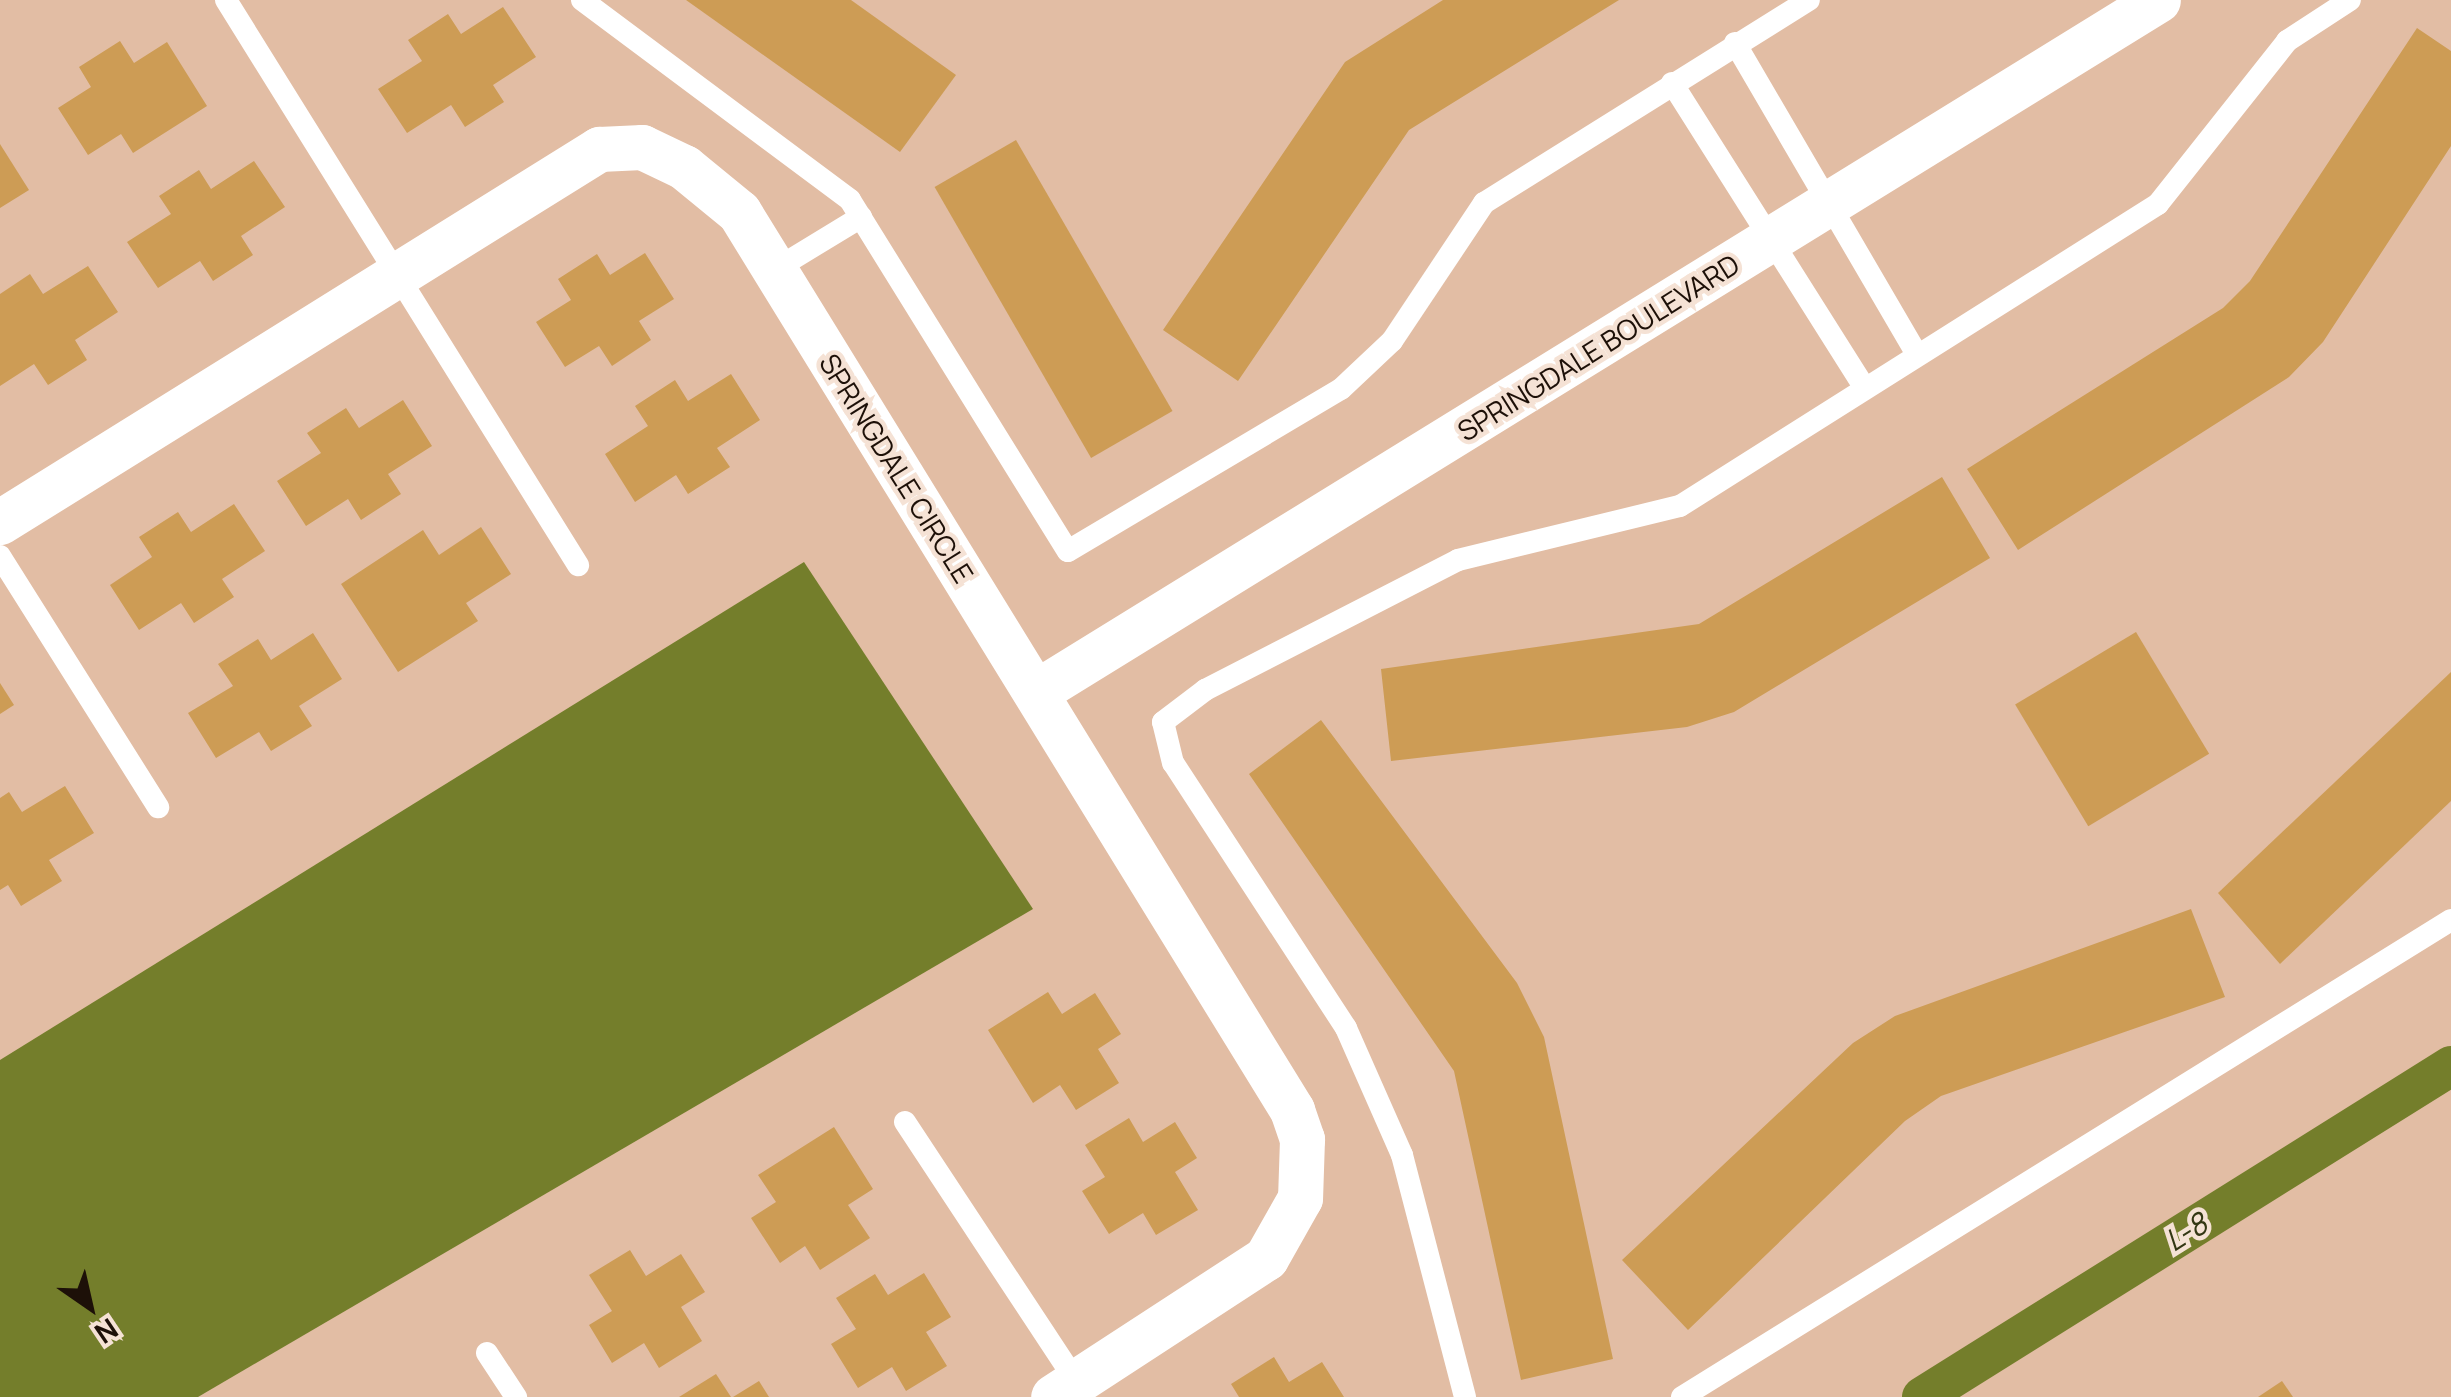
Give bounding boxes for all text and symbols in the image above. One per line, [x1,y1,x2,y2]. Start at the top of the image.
street label: SPRINGDALE BOULEVARD [1451,246,1745,448]
street label: SPRINGDALE CIRCLE [813,347,981,589]
water label: L-8 [2158,1205,2214,1259]
north arrow [40,1257,140,1357]
text: N [88,1310,126,1353]

